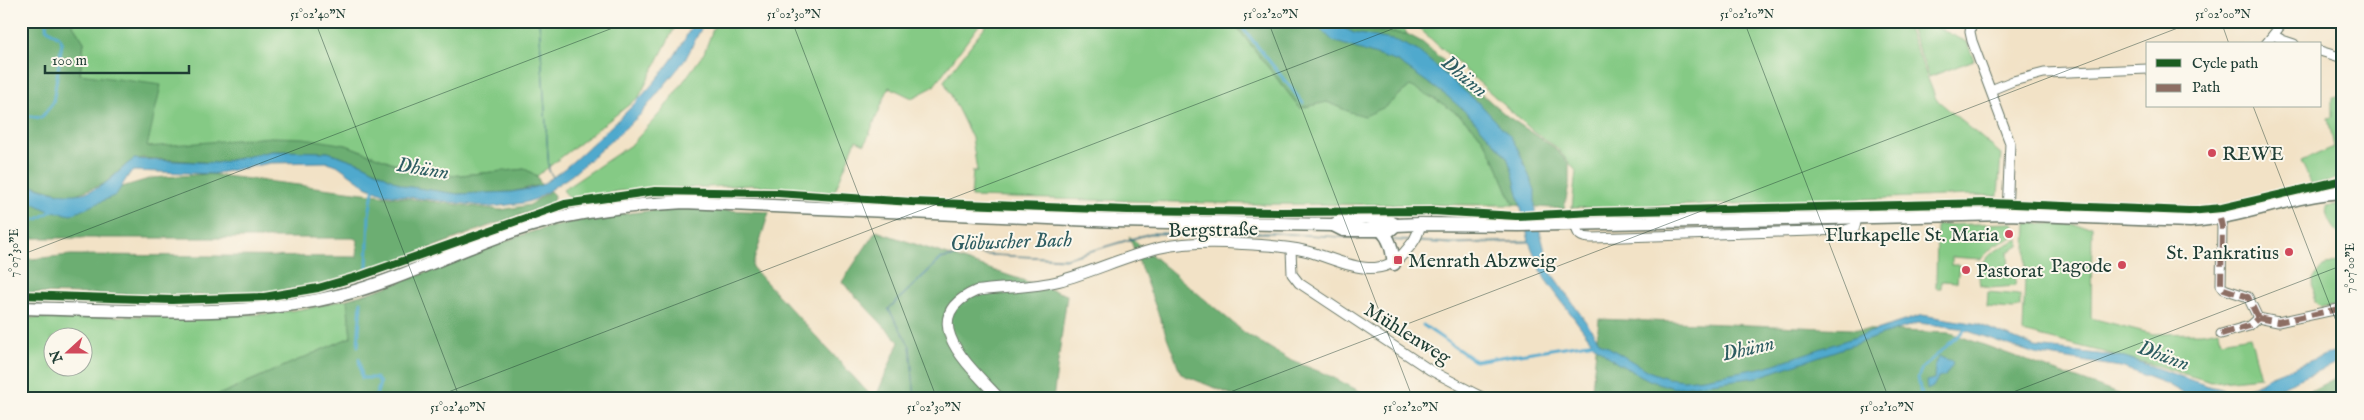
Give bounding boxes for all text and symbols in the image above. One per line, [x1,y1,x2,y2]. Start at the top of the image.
text: 51°02'40"N [290,7,346,22]
text: 51°02'30"N [767,7,822,22]
text: 51°02'20"N [1243,7,1299,22]
text: 51°02'10"N [1720,7,1775,22]
text: 51°02'00"N [2195,7,2251,22]
scale bar [45,42,189,74]
legend [2146,42,2322,108]
water label: Dhünn [1435,50,1493,105]
text: 100 m [52,51,88,70]
text: Cycle path [2192,54,2258,73]
text: Path [2192,78,2220,97]
place label: REWE [2222,142,2284,167]
marker: REWE [2206,147,2218,159]
water label: Dhünn [394,152,451,187]
street label: Bergstraße [1168,217,1258,244]
place label: Flurkapelle St. Maria [1825,223,1999,248]
water label: Glöbuscher Bach [950,227,1073,258]
marker: Flurkapelle St. Maria [2003,228,2015,240]
text: 7°07'30"E [7,229,22,277]
place label: St. Pankratius [2166,241,2279,266]
text: 7°07'00"E [2343,243,2358,293]
marker: St. Pankratius [2283,246,2295,258]
place label: Menrath Abzweig [1408,249,1557,274]
marker: Menrath Abzweig [1392,254,1404,266]
place label: Pagode [2051,254,2112,279]
place label: Pastorat [1976,259,2044,284]
marker: Pagode [2116,259,2128,271]
marker: Pastorat [1960,264,1972,276]
street label: Mühlenweg [1359,298,1456,371]
north arrow [42,328,92,378]
water label: Dhünn [1719,330,1777,369]
water label: Dhünn [2134,335,2193,378]
text: N [46,347,68,366]
text: 51°02'40"N [430,400,486,415]
text: 51°02'30"N [907,400,962,415]
text: 51°02'20"N [1383,400,1439,415]
text: 51°02'10"N [1860,400,1915,415]

